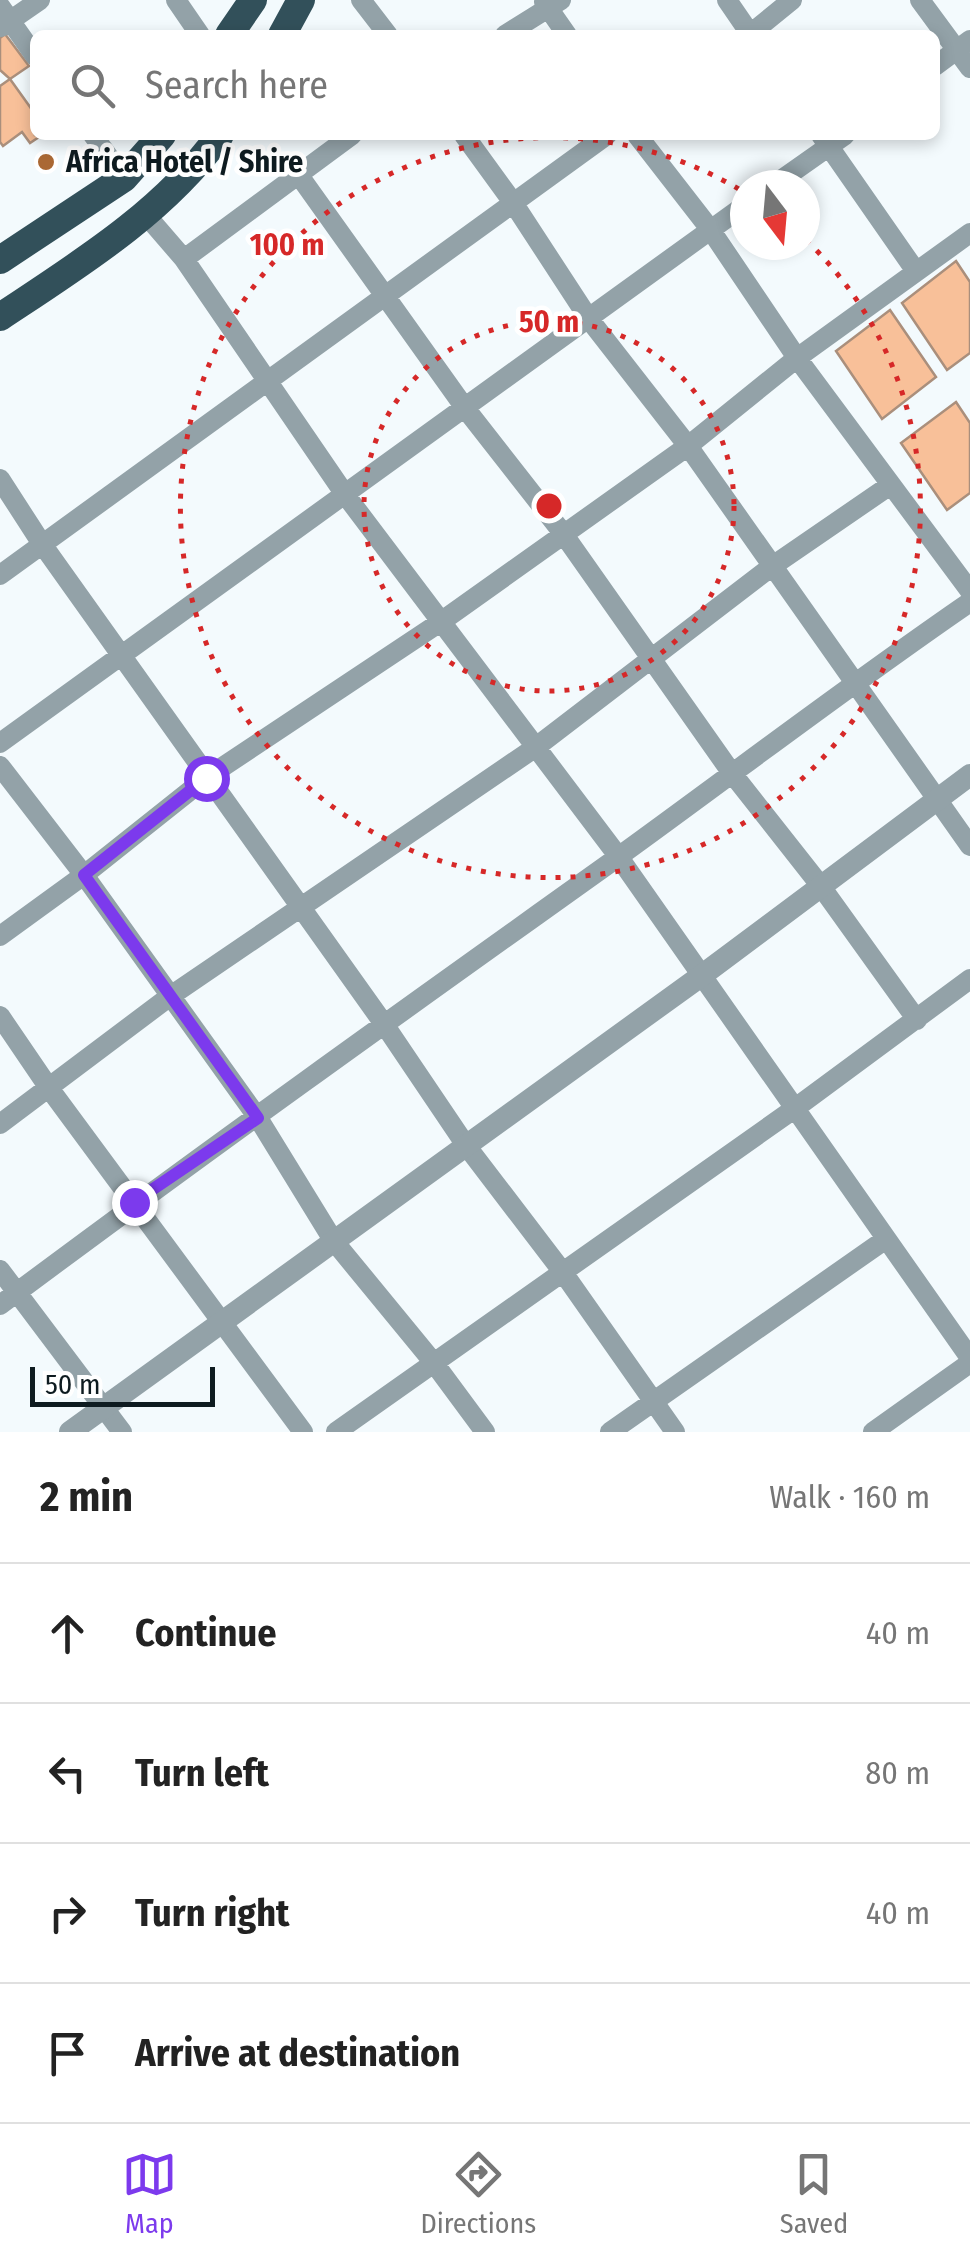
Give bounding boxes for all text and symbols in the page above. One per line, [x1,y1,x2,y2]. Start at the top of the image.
search box [30,30,940,140]
icon: search [65,58,120,113]
text: Search here [145,62,328,108]
place label: Africa Hotel / Shire [65,144,303,180]
marker: Africa Hotel / Shire [35,151,57,173]
north arrow [730,170,820,260]
text: 100 m [250,227,324,263]
text: 50 m [519,304,579,340]
centre of rings [531,488,567,524]
route start [184,756,230,802]
route end [112,1180,158,1226]
scale bar [30,1362,215,1406]
text: 50 m [45,1368,101,1401]
text: 2 min [40,1472,133,1522]
text: Walk · 160 m [769,1478,930,1516]
icon: ahead [40,1606,95,1661]
text: Continue [135,1610,276,1656]
text: 40 m [866,1614,930,1652]
icon: left [40,1746,95,1801]
text: Turn left [135,1750,269,1796]
text: 80 m [865,1754,930,1792]
icon: right [40,1886,95,1941]
text: Turn right [135,1890,289,1936]
text: 40 m [866,1894,930,1932]
icon: arrive [40,2026,95,2081]
text: Arrive at destination [135,2030,460,2076]
tab: Map [122,2147,177,2240]
tab: Directions [420,2147,536,2240]
tab: Saved [780,2147,848,2240]

